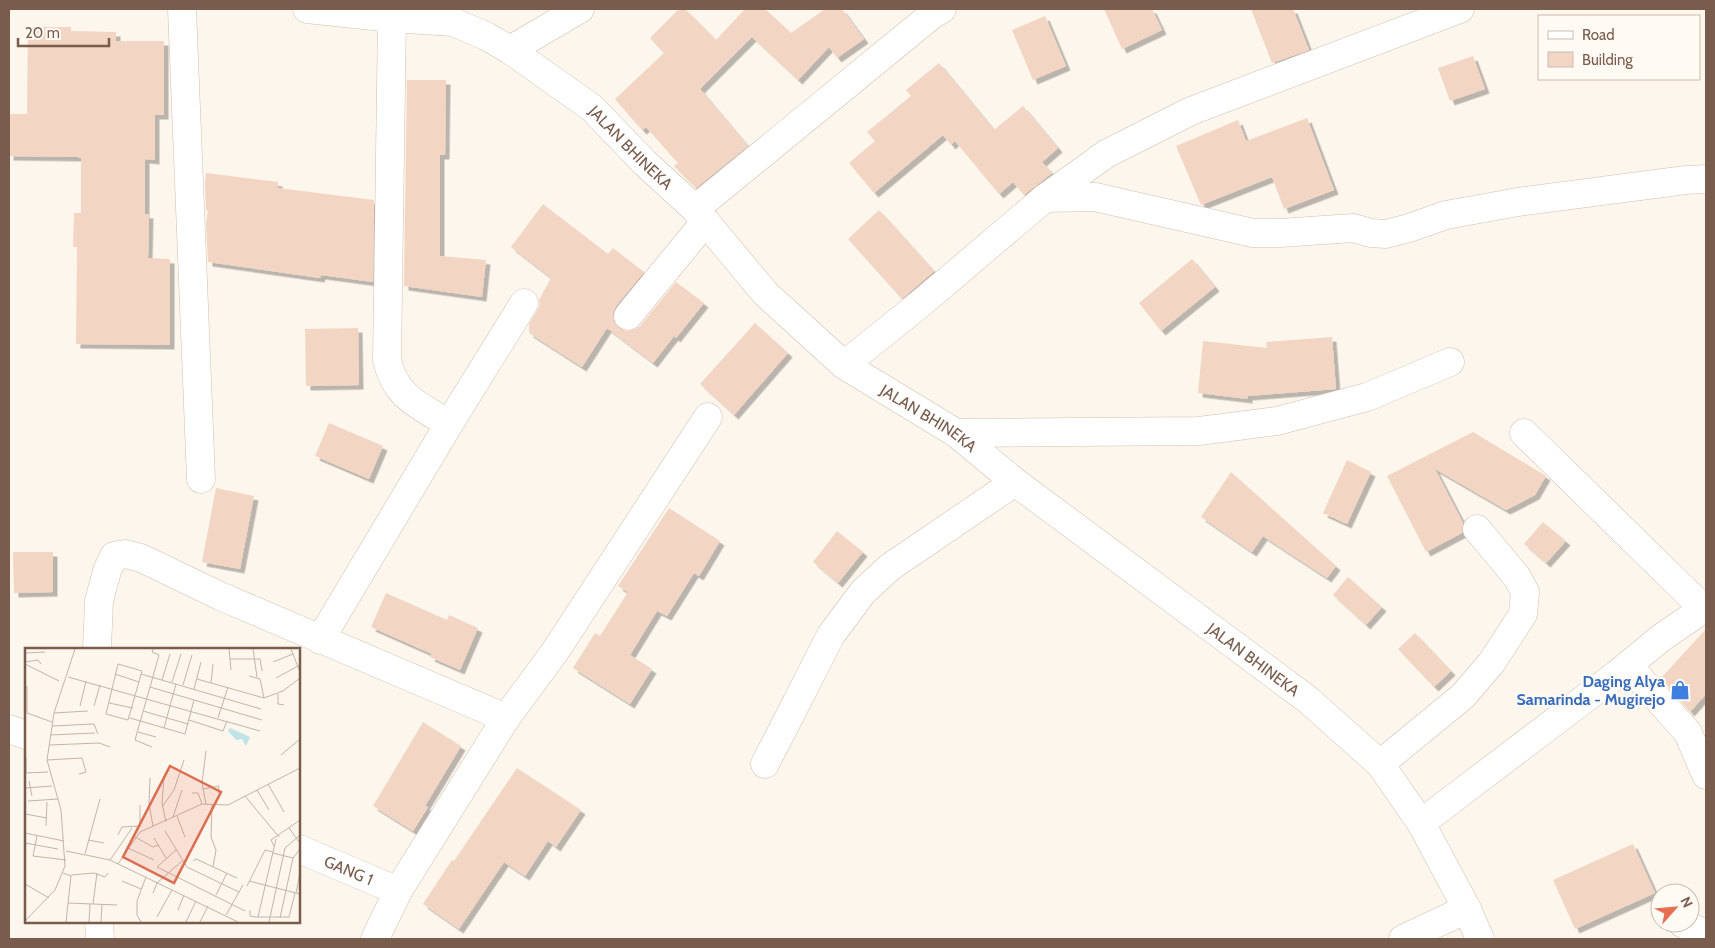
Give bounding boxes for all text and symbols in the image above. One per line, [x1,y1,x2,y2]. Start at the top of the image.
scale bar [18,15,109,47]
legend [1538,15,1700,80]
text: 20 m [25,24,60,42]
text: Road [1582,26,1615,44]
text: Building [1582,51,1633,69]
street label: JALAN BHINEKA [584,101,676,194]
street label: JALAN BHINEKA [876,380,980,456]
street label: JALAN BHINEKA [1202,618,1303,700]
inset map [25,648,300,923]
place label: Daging Alya Samarinda - Mugirejo [1516,672,1665,709]
shop icon: Daging Alya Samarinda - Mugirejo [1669,679,1691,701]
street label: GANG 1 [321,852,376,889]
north arrow [1650,883,1700,933]
text: N [1676,894,1697,911]

